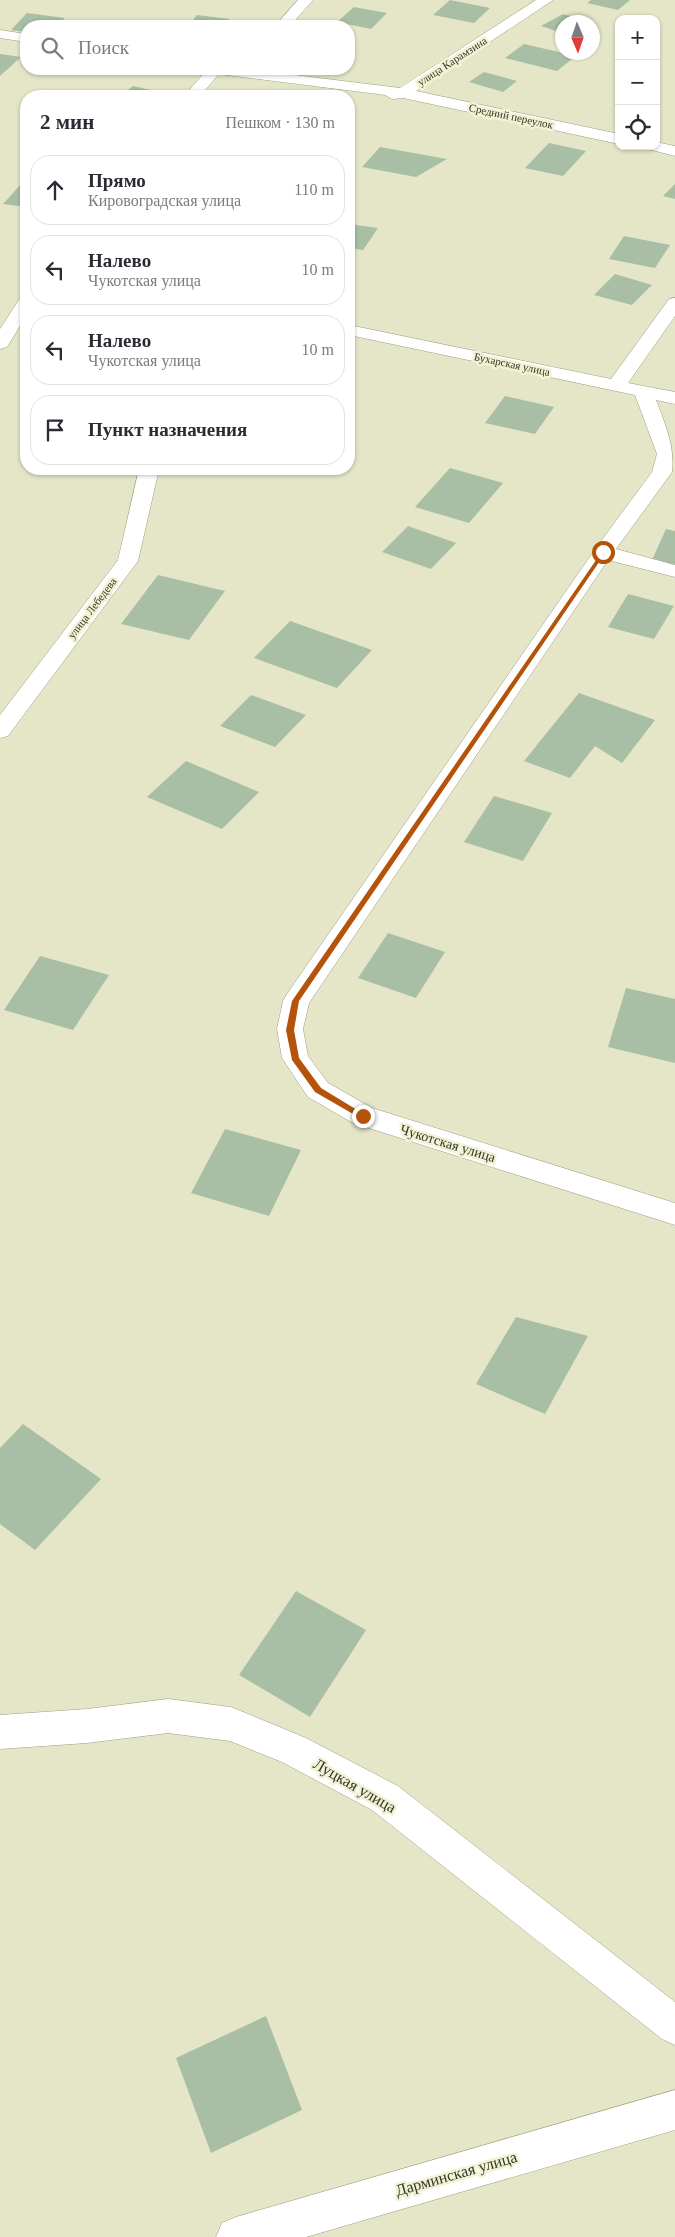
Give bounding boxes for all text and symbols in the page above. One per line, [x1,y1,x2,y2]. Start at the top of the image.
north arrow [555,15,600,60]
map controls [615,15,660,150]
button: + [615,15,660,60]
search box [20,20,355,75]
icon: search [38,34,66,62]
street label: улица Карамзина [415,34,489,88]
text: Поиск [78,37,129,58]
button: − [615,60,660,105]
street label: Средний переулок [468,101,555,131]
button: locate [615,105,660,150]
text: 2 мин [40,110,94,134]
text: Пешком · 130 m [225,114,335,131]
text: Прямо [88,170,146,191]
icon: ahead [41,176,69,204]
text: 110 m [294,181,334,198]
text: Кировоградская улица [88,192,241,209]
text: Налево [88,250,151,271]
icon: left [41,256,69,284]
text: 10 m [302,261,334,278]
text: Чукотская улица [88,272,201,289]
text: Налево [88,330,151,351]
icon: left [41,336,69,364]
text: 10 m [302,341,334,358]
street label: Бухарская улица [473,350,551,378]
text: Чукотская улица [88,352,201,369]
icon: arrive [41,416,69,444]
text: Пункт назначения [88,419,247,440]
route start [592,541,615,564]
street label: улица Лебедева [65,575,119,641]
route end [352,1105,375,1128]
street label: Чукотская улица [398,1122,498,1165]
street label: Луцкая улица [310,1755,399,1817]
street label: Дарминская улица [393,2148,519,2200]

